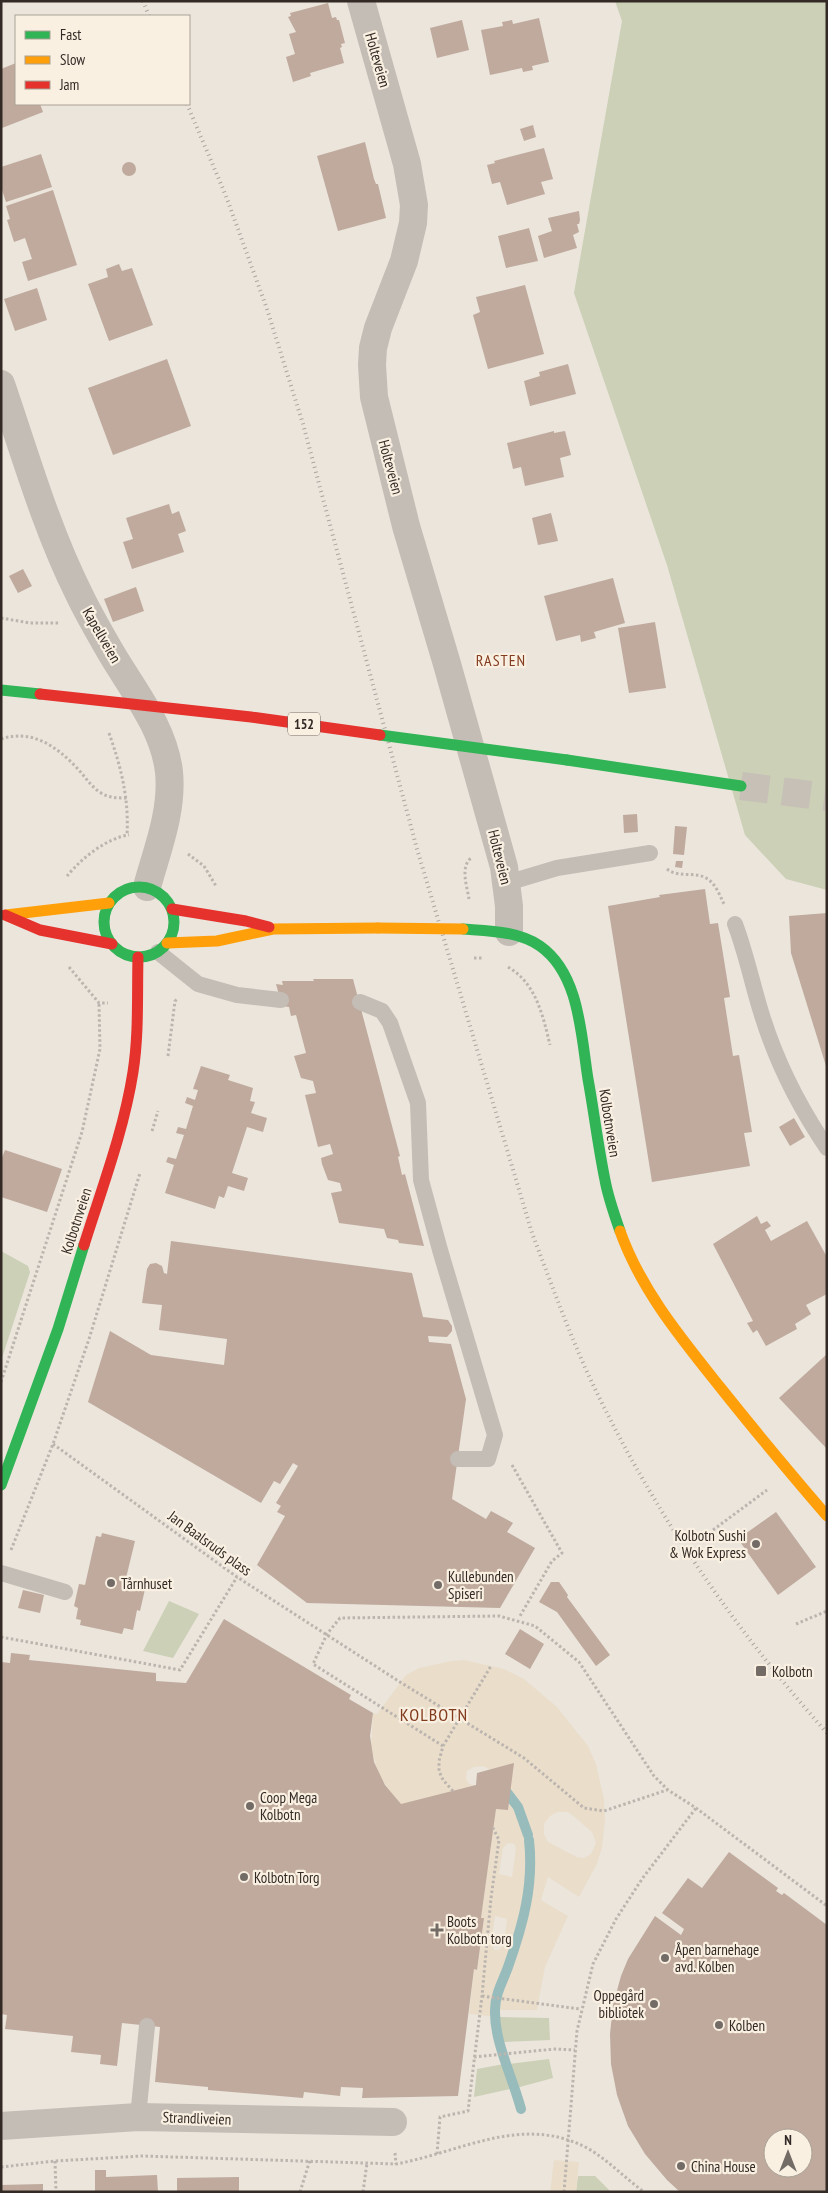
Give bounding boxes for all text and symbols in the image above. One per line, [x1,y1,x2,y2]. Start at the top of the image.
legend [15,15,190,105]
text: Fast [60,25,81,44]
street label: Holteveien [361,30,395,90]
text: Slow [60,50,85,69]
text: Jam [59,75,79,94]
street label: Holteveien [375,437,407,497]
street label: Kapellveien [79,604,125,666]
district label: RASTEN [476,650,526,670]
road number: 152 [288,712,320,736]
street label: Holteveien [484,828,516,886]
street label: Kolbotnveien [595,1088,625,1158]
street label: Kolbotnveien [56,1185,96,1257]
street label: Jan Baalsruds plass [164,1506,255,1580]
place label: Kolbotn Sushi & Wok Express [669,1526,746,1562]
marker: Kolbotn Sushi & Wok Express [750,1538,762,1550]
place label: Kullebunden Spiseri [448,1567,514,1603]
place label: Tårnhuset [121,1574,172,1593]
marker: Tårnhuset [105,1577,117,1589]
marker: Kullebunden Spiseri [432,1579,444,1591]
place label: Kolbotn [772,1662,813,1681]
marker: Kolbotn [754,1664,768,1678]
district label: KOLBOTN [400,1703,468,1726]
place label: Coop Mega Kolbotn [260,1788,317,1824]
marker: Coop Mega Kolbotn [244,1800,256,1812]
place label: Kolbotn Torg [254,1868,320,1887]
marker: Kolbotn Torg [238,1871,250,1883]
place label: Boots Kolbotn torg [447,1912,512,1948]
marker: Boots Kolbotn torg [431,1924,443,1936]
place label: Åpen barnehage avd. Kolben [675,1940,759,1976]
marker: Åpen barnehage avd. Kolben [659,1952,671,1964]
place label: Oppegård bibliotek [594,1986,644,2022]
marker: Oppegård bibliotek [648,1998,660,2010]
place label: Kolben [729,2016,765,2035]
marker: Kolben [713,2019,725,2031]
street label: Strandliveien [162,2107,232,2129]
north arrow [763,2128,813,2178]
text: N [784,2131,792,2149]
place label: China House [691,2157,756,2176]
marker: China House [675,2160,687,2172]

